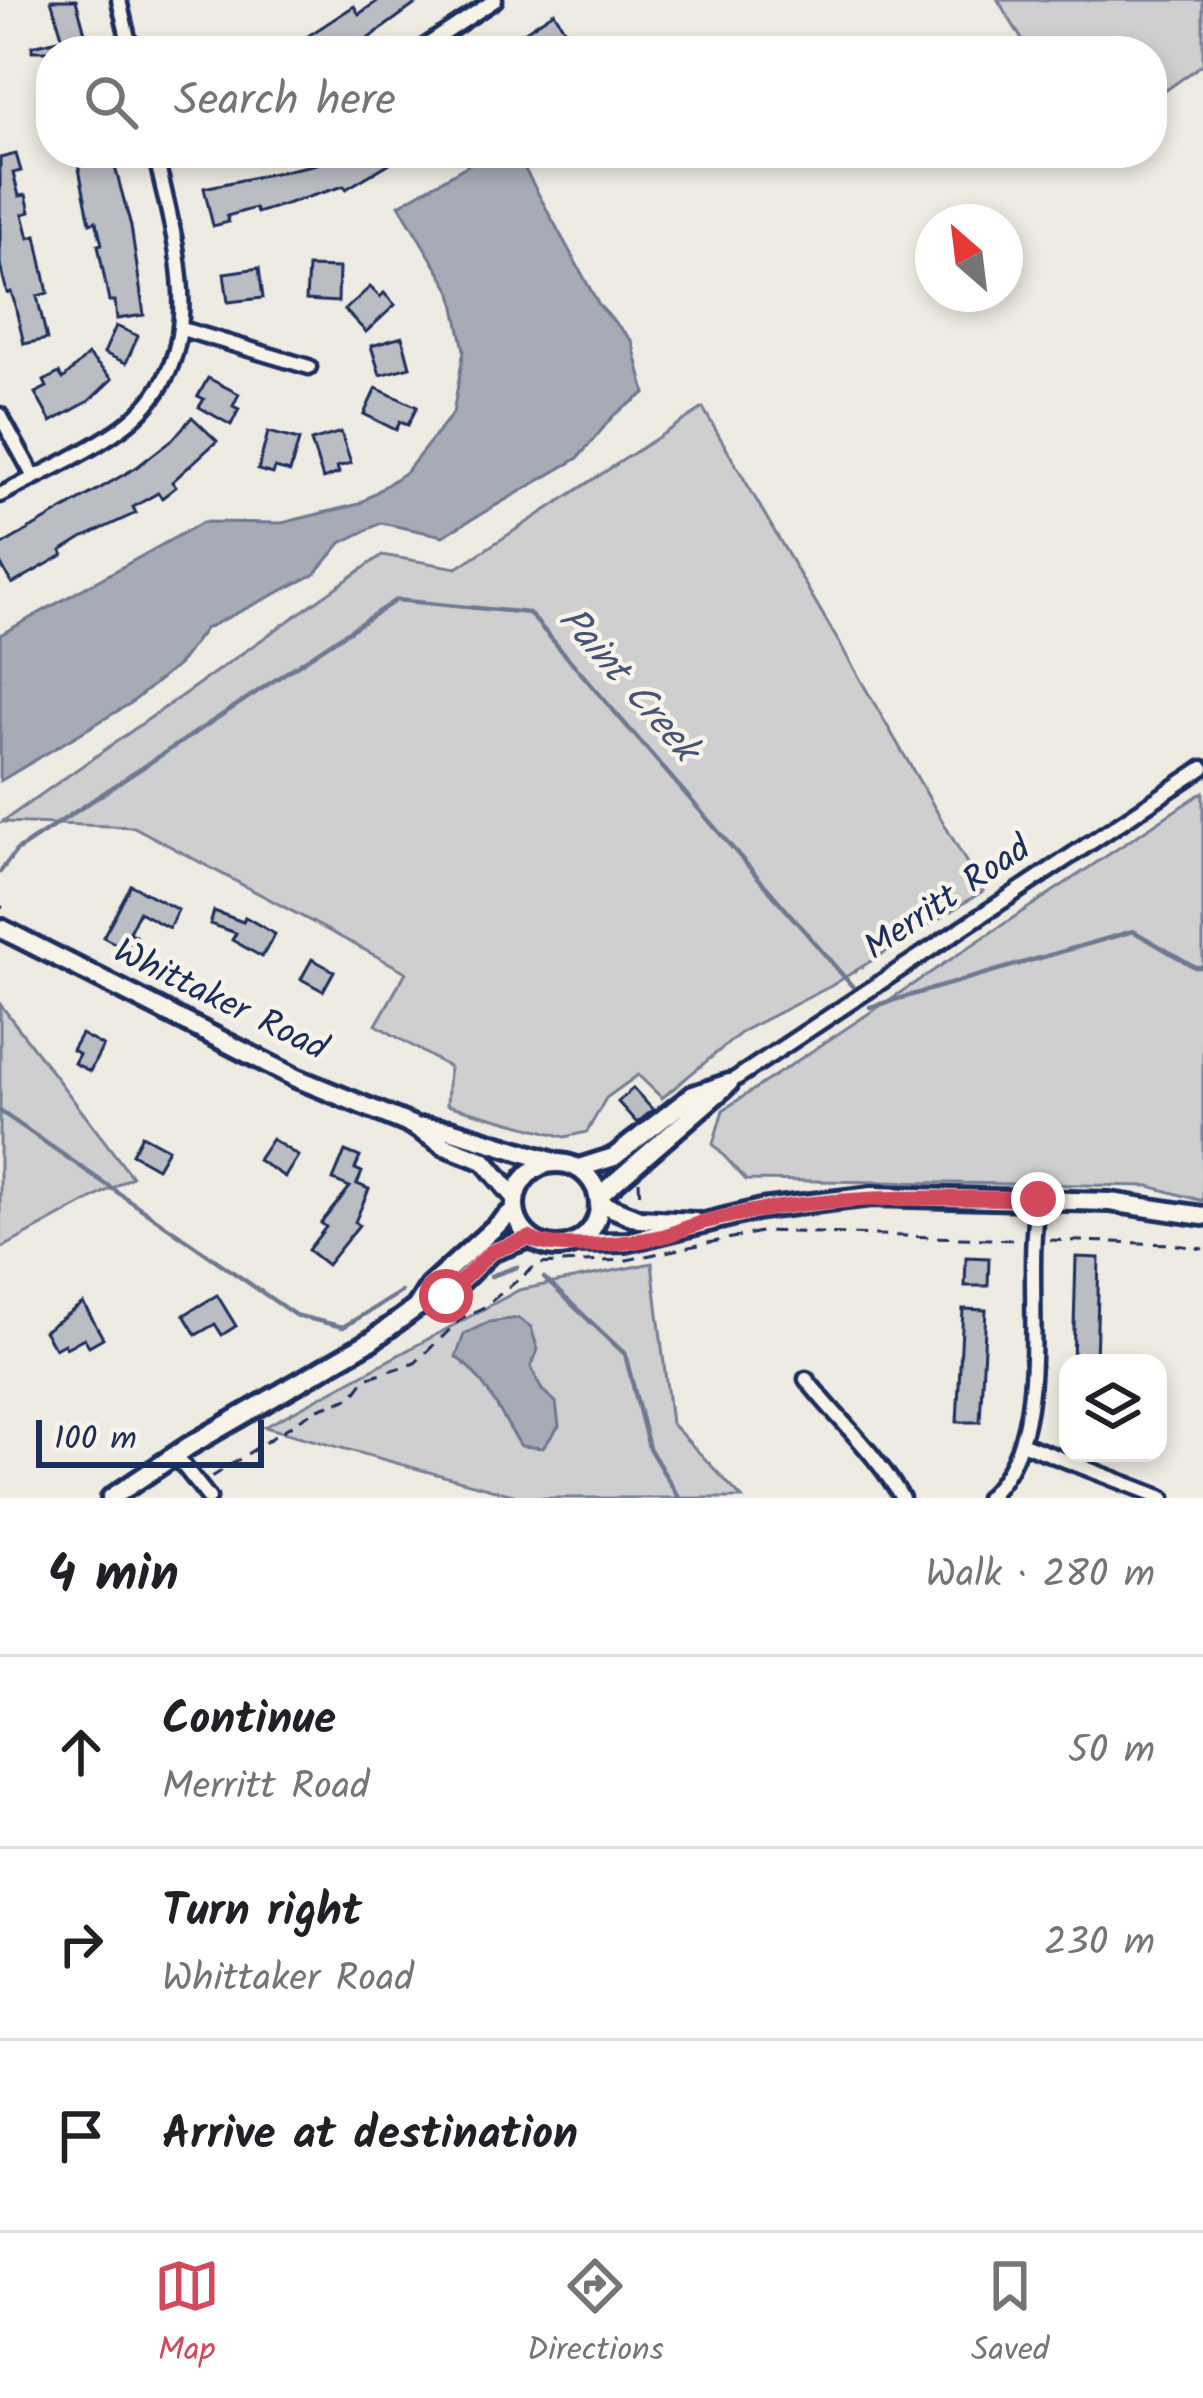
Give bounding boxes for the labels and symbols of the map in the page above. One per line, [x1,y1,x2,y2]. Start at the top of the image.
north arrow [915,204,1023,312]
water label: Paint Creek [541,593,716,781]
street label: Merritt Road [853,821,1044,976]
street label: Whittaker Road [103,924,338,1078]
route end [1011,1172,1065,1226]
route start [419,1269,473,1323]
scale bar [36,1414,264,1467]

